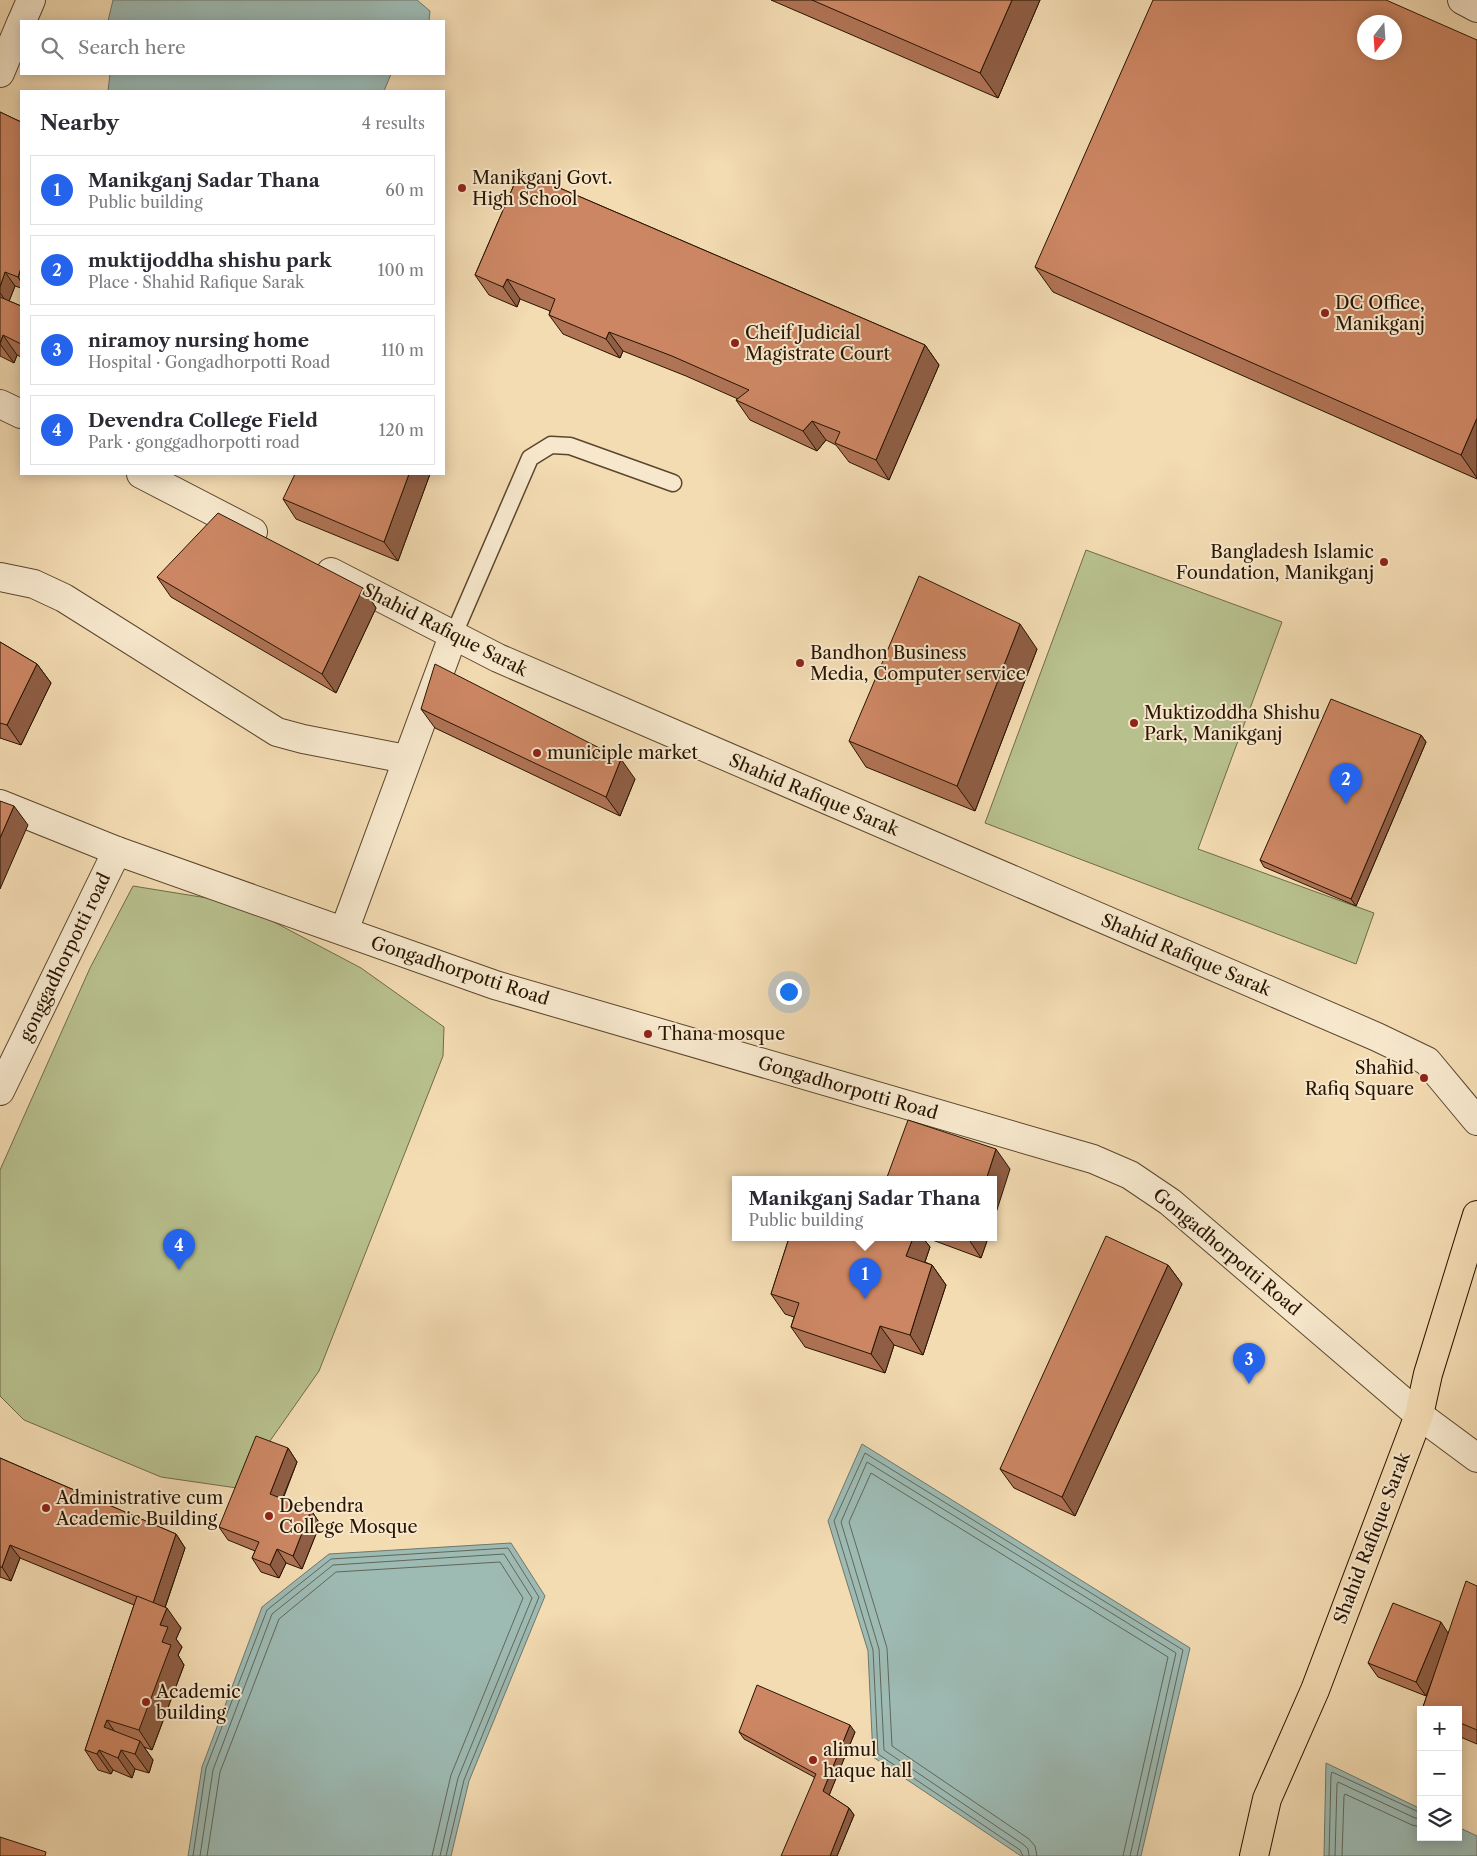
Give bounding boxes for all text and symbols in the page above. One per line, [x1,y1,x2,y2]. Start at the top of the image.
north arrow [1357,15,1402,60]
search box [20,20,445,75]
icon: search [38,34,66,62]
text: Search here [78,36,186,59]
text: Nearby [40,110,119,135]
text: 4 results [362,113,425,133]
place label: Manikganj Govt. High School [472,167,612,210]
text: Manikganj Sadar Thana [88,169,320,192]
text: 1 [53,180,61,200]
text: 60 m [385,180,424,200]
marker: Manikganj Govt. High School [456,182,468,194]
text: Public building [88,192,203,212]
text: muktijoddha shishu park [88,249,332,272]
text: 2 [52,260,62,280]
text: 100 m [378,260,424,280]
text: Place · Shahid Rafique Sarak [88,272,304,292]
place label: DC Office, Manikganj [1335,292,1425,335]
marker: DC Office, Manikganj [1319,307,1331,319]
place label: Cheif Judicial Magistrate Court [745,322,890,365]
text: niramoy nursing home [88,329,309,352]
marker: Cheif Judicial Magistrate Court [729,337,741,349]
text: 3 [52,340,62,360]
text: 110 m [381,340,424,360]
text: Hospital · Gongadhorpotti Road [88,352,330,372]
text: Devendra College Field [88,409,318,432]
text: 4 [52,420,62,440]
text: 120 m [379,420,424,440]
text: Park · gonggadhorpotti road [88,432,300,452]
place label: Bangladesh Islamic Foundation, Manikganj [1176,541,1374,584]
marker: Bangladesh Islamic Foundation, Manikganj [1378,556,1390,568]
street label: Shahid Rafique Sarak [359,579,533,682]
place label: Bandhon Business Media, Computer service [810,642,1026,685]
marker: Bandhon Business Media, Computer service [794,657,806,669]
place label: Muktizoddha Shishu Park, Manikganj [1144,702,1320,745]
marker: Muktizoddha Shishu Park, Manikganj [1128,717,1140,729]
place label: municiple market [547,742,698,764]
marker: municiple market [531,747,543,759]
street label: Shahid Rafique Sarak [726,749,904,841]
pin: 2 [1330,763,1362,804]
street label: gonggadhorpotti road [15,869,115,1045]
street label: Shahid Rafique Sarak [1098,909,1276,1001]
street label: Gongadhorpotti Road [368,932,552,1010]
your location [776,979,802,1005]
place label: Thana mosque [658,1023,785,1045]
marker: Thana mosque [642,1028,654,1040]
street label: Gongadhorpotti Road [755,1052,941,1124]
place label: Shahid Rafiq Square [1305,1057,1414,1100]
marker: Shahid Rafiq Square [1418,1072,1430,1084]
popup [732,1176,997,1241]
street label: Gongadhorpotti Road [1149,1184,1305,1320]
text: Manikganj Sadar Thana [749,1187,980,1210]
text: Public building [749,1210,863,1230]
pin: 4 [163,1229,195,1270]
pin: 1 [849,1258,881,1299]
pin: 3 [1233,1343,1265,1384]
street label: Shahid Rafique Sarak [1329,1447,1416,1627]
place label: Administrative cum Academic Building [55,1487,223,1530]
place label: Debendra College Mosque [279,1495,418,1538]
marker: Administrative cum Academic Building [40,1502,52,1514]
marker: Debendra College Mosque [263,1510,275,1522]
place label: Academic building [155,1681,241,1724]
marker: Academic building [140,1696,152,1708]
map controls [1417,1706,1462,1841]
button: + [1417,1706,1462,1751]
place label: alimul haque hall [823,1739,912,1782]
button: − [1417,1751,1462,1796]
marker: alimul haque hall [807,1754,819,1766]
button: layers [1417,1796,1462,1841]

